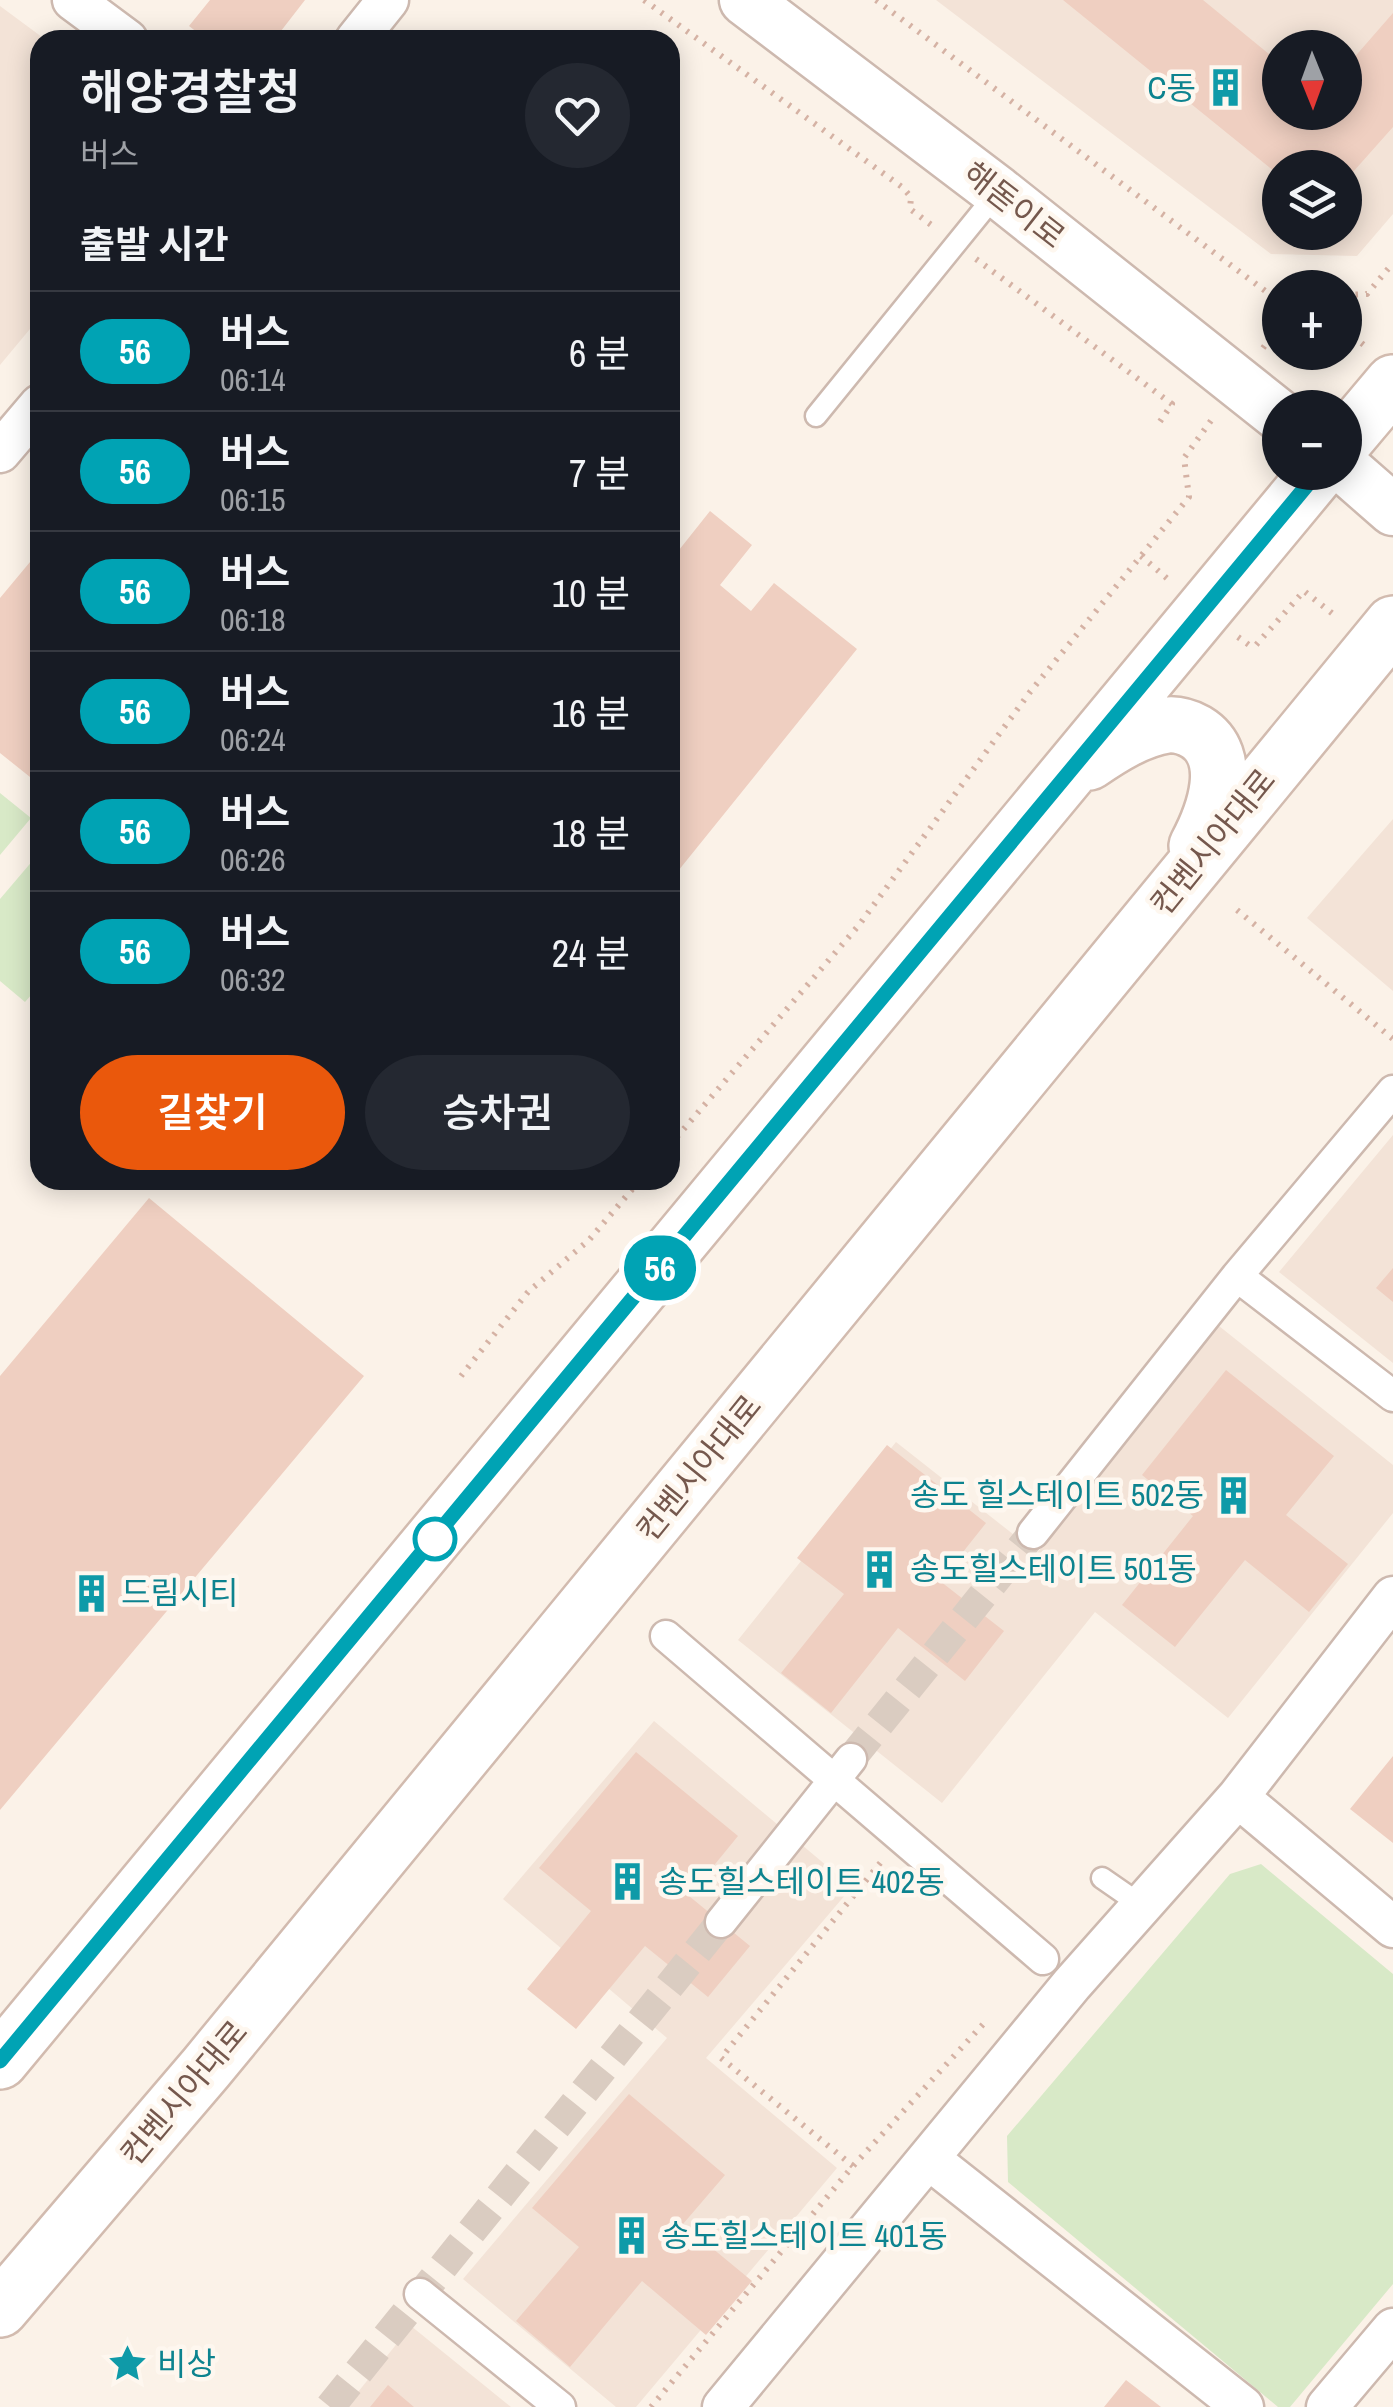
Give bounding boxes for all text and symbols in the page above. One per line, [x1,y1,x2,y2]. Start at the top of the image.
north arrow [1262,30,1362,130]
map controls [1262,30,1362,490]
text: 해양경찰청 [80,59,301,124]
button: heart [525,63,630,168]
place label: C동 [1148,66,1196,109]
building icon: C동 [1205,67,1247,109]
text: 버스 [80,133,139,176]
button: layers [1262,150,1362,250]
street label: 해돋이로 [955,151,1074,258]
text: 출발 시간 [80,219,229,270]
button: + [1262,270,1362,370]
text: 버스 [220,307,290,358]
text: 56 [119,328,151,375]
text: 6 분 [569,328,630,379]
text: 06:14 [220,358,286,401]
button: − [1262,390,1362,490]
text: 버스 [220,427,290,478]
text: 56 [119,448,151,495]
text: 7 분 [569,448,630,499]
text: 06:15 [220,478,286,521]
text: 버스 [220,547,290,598]
text: 56 [119,568,151,615]
text: 10 분 [552,568,630,619]
text: 06:18 [220,598,286,641]
text: 버스 [220,667,290,718]
text: 56 [119,688,151,735]
text: 16 분 [552,688,630,739]
text: 06:24 [220,718,286,761]
street label: 컨벤시아대로 [1140,760,1285,924]
text: 버스 [220,787,290,838]
text: 56 [119,808,151,855]
text: 18 분 [552,808,630,859]
text: 06:26 [220,838,286,881]
text: 버스 [220,907,290,958]
text: 56 [119,928,151,975]
text: 24 분 [552,928,630,979]
text: 06:32 [220,958,286,1001]
button: 길찾기 [80,1055,345,1170]
button: 승차권 [365,1055,630,1170]
line badge: 56 [615,1236,705,1300]
text: 56 [644,1245,676,1292]
street label: 컨벤시아대로 [626,1386,771,1550]
place label: 송도 힐스테이트 502동 [910,1473,1204,1516]
building icon: 송도 힐스테이트 502동 [1213,1474,1255,1516]
unlabelled marker [414,1518,456,1560]
place label: 송도힐스테이트 501동 [910,1547,1197,1590]
building icon: 송도힐스테이트 501동 [859,1548,901,1590]
place label: 드림시티 [121,1571,239,1614]
building icon: 드림시티 [70,1572,112,1614]
place label: 송도힐스테이트 402동 [658,1860,945,1903]
building icon: 송도힐스테이트 402동 [607,1861,649,1903]
street label: 컨벤시아대로 [110,2011,257,2174]
place label: 송도힐스테이트 401동 [661,2214,948,2257]
building icon: 송도힐스테이트 401동 [610,2215,652,2257]
place label: 비상 [157,2342,216,2385]
place icon: 비상 [106,2343,148,2385]

